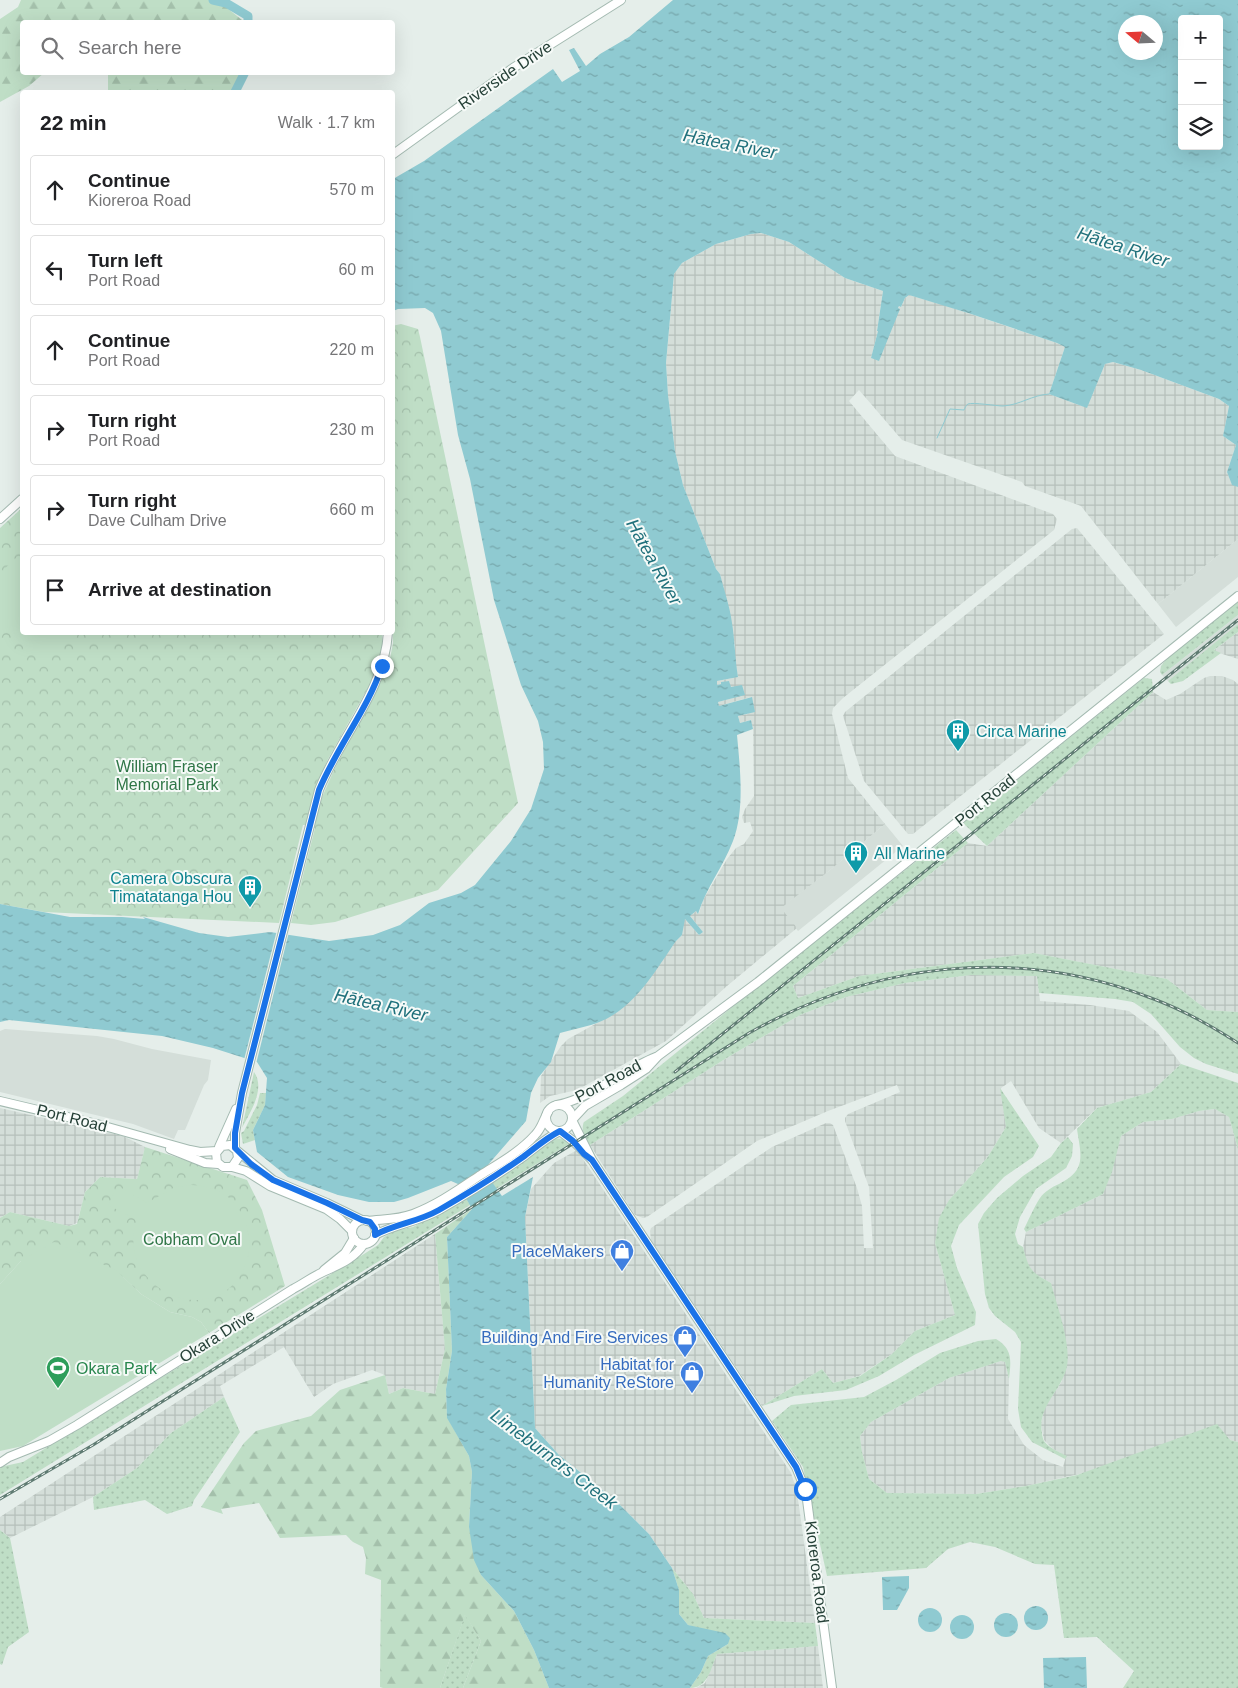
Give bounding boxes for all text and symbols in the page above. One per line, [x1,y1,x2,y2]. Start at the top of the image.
north arrow [1118,15,1163,60]
map controls [1178,15,1223,150]
button: + [1178,15,1223,60]
search box [20,20,395,75]
icon: search [38,34,66,62]
text: Search here [78,37,182,58]
street label: Riverside Drive [455,38,555,112]
button: − [1178,60,1223,105]
button: layers [1178,105,1223,150]
text: 22 min [40,111,107,134]
text: Walk · 1.7 km [278,114,375,131]
water label: Hātea River [681,125,780,163]
text: Continue [88,170,170,191]
icon: ahead [41,176,69,204]
text: 570 m [330,181,374,198]
text: Kioreroa Road [88,192,191,209]
water label: Hātea River [1075,223,1172,272]
text: Turn left [88,250,163,271]
icon: left [41,256,69,284]
text: 60 m [338,261,374,278]
text: Port Road [88,272,160,289]
text: Continue [88,330,170,351]
icon: ahead [41,336,69,364]
text: 220 m [330,341,374,358]
text: Port Road [88,352,160,369]
text: Turn right [88,410,176,431]
icon: right [41,416,69,444]
text: 230 m [330,421,374,438]
text: Port Road [88,432,160,449]
text: Turn right [88,490,176,511]
icon: right [41,496,69,524]
text: 660 m [330,501,374,518]
text: Dave Culham Drive [88,512,227,529]
water label: Hātea River [622,516,686,609]
icon: arrive [41,576,69,604]
text: Arrive at destination [88,579,272,600]
route end [371,655,394,678]
building icon: Circa Marine [945,718,971,752]
place label: Circa Marine [976,723,1067,740]
park label: William Fraser Memorial Park [115,758,220,793]
street label: Port Road [952,771,1018,829]
building icon: All Marine [843,840,869,874]
place label: All Marine [874,845,945,862]
place label: Camera Obscura Timatatanga Hou [110,870,232,905]
building icon: Camera Obscura Timatatanga Hou [237,874,263,908]
water label: Hātea River [332,985,431,1026]
street label: Port Road [572,1057,644,1105]
street label: Port Road [35,1101,109,1135]
park label: Cobham Oval [143,1231,241,1248]
shop icon: PlaceMakers [609,1238,635,1272]
place label: PlaceMakers [512,1243,604,1260]
street label: Okara Drive [176,1306,258,1366]
shop icon: Building And Fire Services [672,1324,698,1358]
place label: Building And Fire Services [481,1329,668,1346]
sports icon: Okara Park [45,1355,71,1389]
place label: Habitat for Humanity ReStore [543,1356,675,1391]
place label: Okara Park [76,1360,158,1377]
shop icon: Habitat for Humanity ReStore [679,1360,705,1394]
water label: Limeburners Creek [487,1405,622,1514]
route start [794,1478,817,1501]
street label: Kioreroa Road [802,1520,832,1624]

